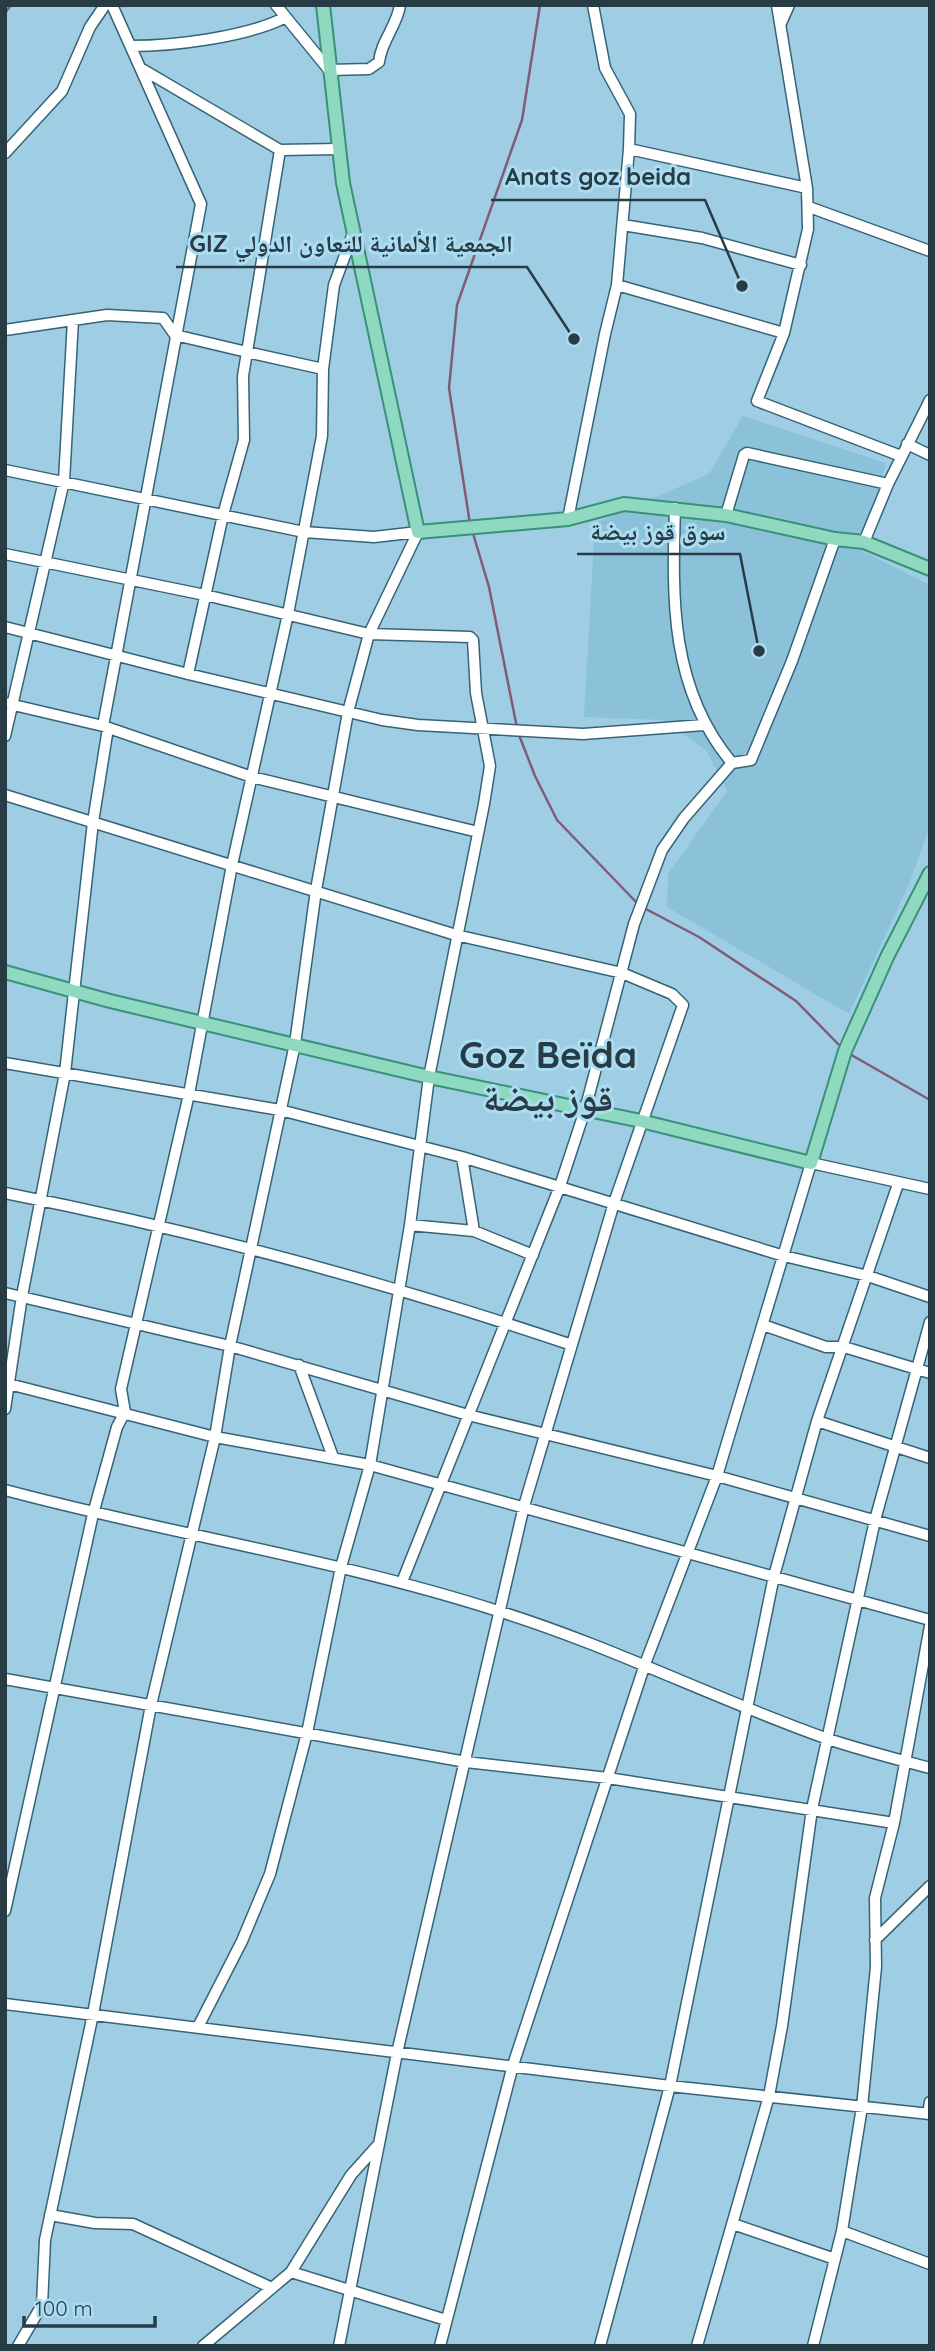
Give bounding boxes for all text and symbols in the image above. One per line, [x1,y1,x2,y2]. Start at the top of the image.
callout: Anats goz beida [491,155,705,200]
text: Anats goz beida [505,161,691,191]
callout: GIZ الجمعية الألمانية للتعاون الدولي [176,222,527,267]
text: GIZ الجمعية الألمانية للتعاون الدولي [189,228,513,263]
callout: سوق قوز بيضة [577,509,740,554]
text: سوق قوز بيضة [590,516,726,546]
district label: Goz Beïda قوز بيضة [459,1031,637,1120]
scale bar [24,2284,156,2328]
text: 100 m [35,2295,93,2321]

